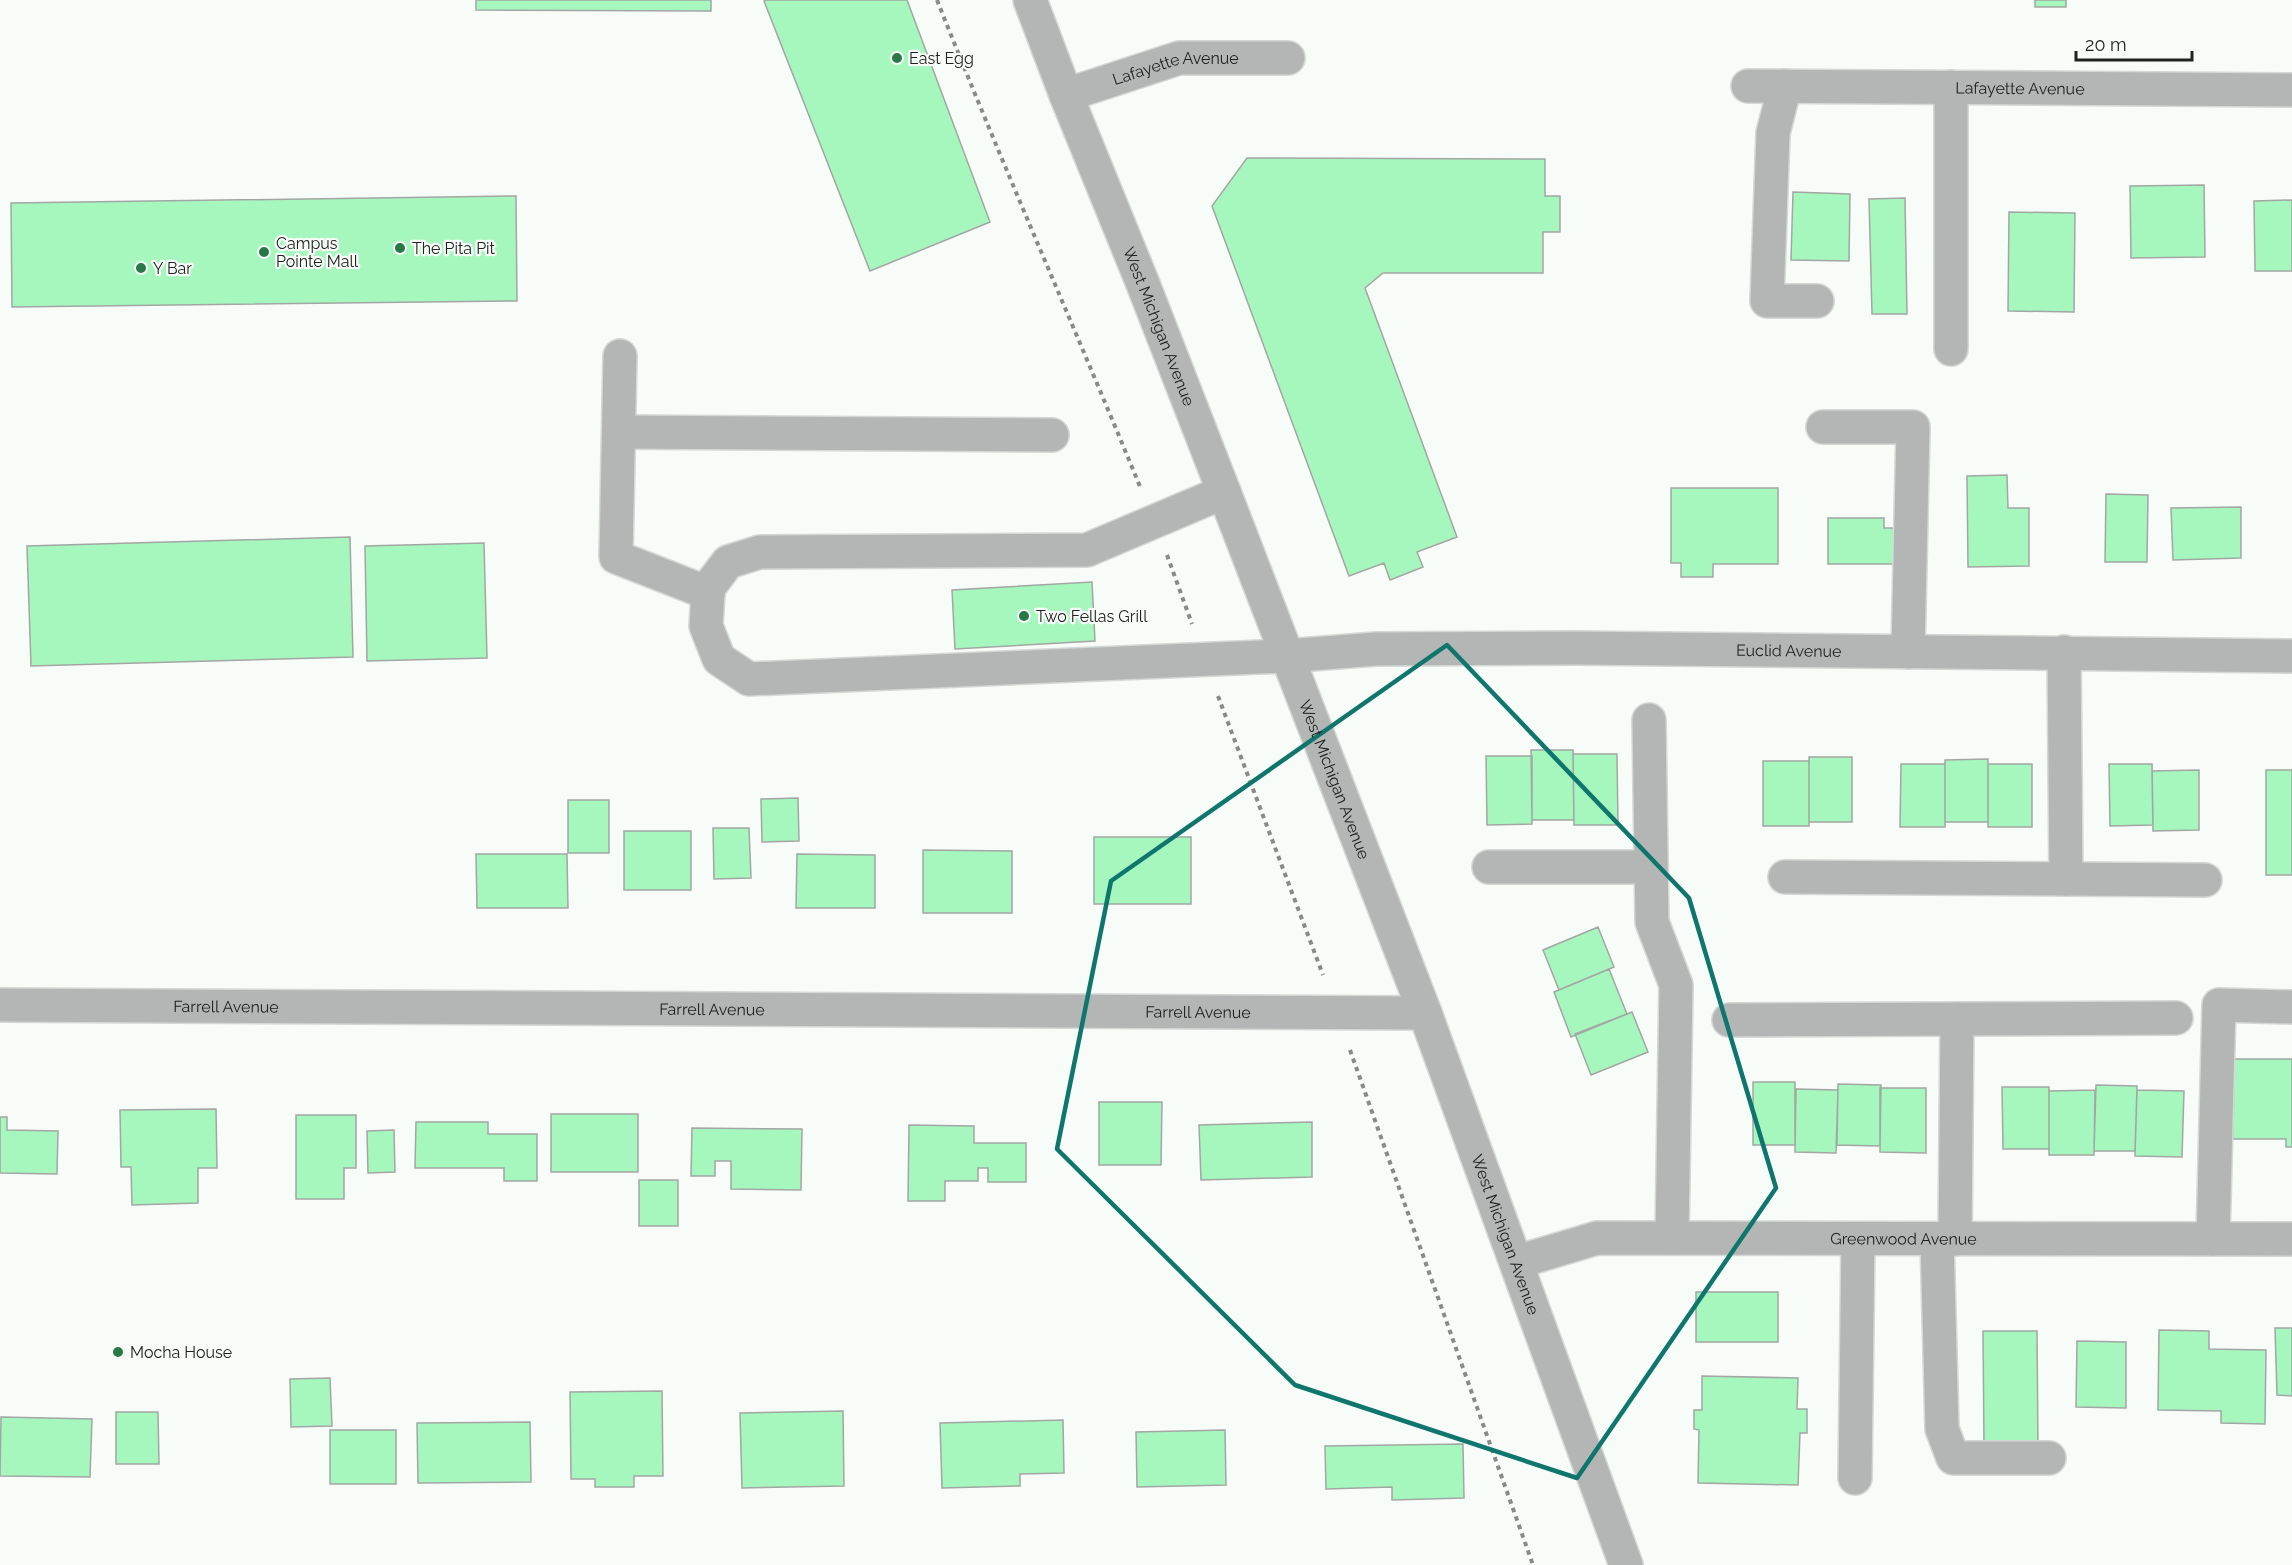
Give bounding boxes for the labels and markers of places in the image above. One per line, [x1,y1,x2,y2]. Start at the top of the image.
place label: East Egg [909,49,974,68]
marker: East Egg [890,51,904,65]
place label: Campus Pointe Mall [276,234,359,271]
place label: The Pita Pit [412,239,496,258]
marker: The Pita Pit [393,241,407,255]
marker: Campus Pointe Mall [257,245,271,259]
place label: Y Bar [153,259,192,278]
marker: Y Bar [134,261,148,275]
place label: Two Fellas Grill [1036,607,1148,626]
marker: Two Fellas Grill [1017,609,1031,623]
place label: Mocha House [130,1343,232,1362]
marker: Mocha House [111,1345,125,1359]

